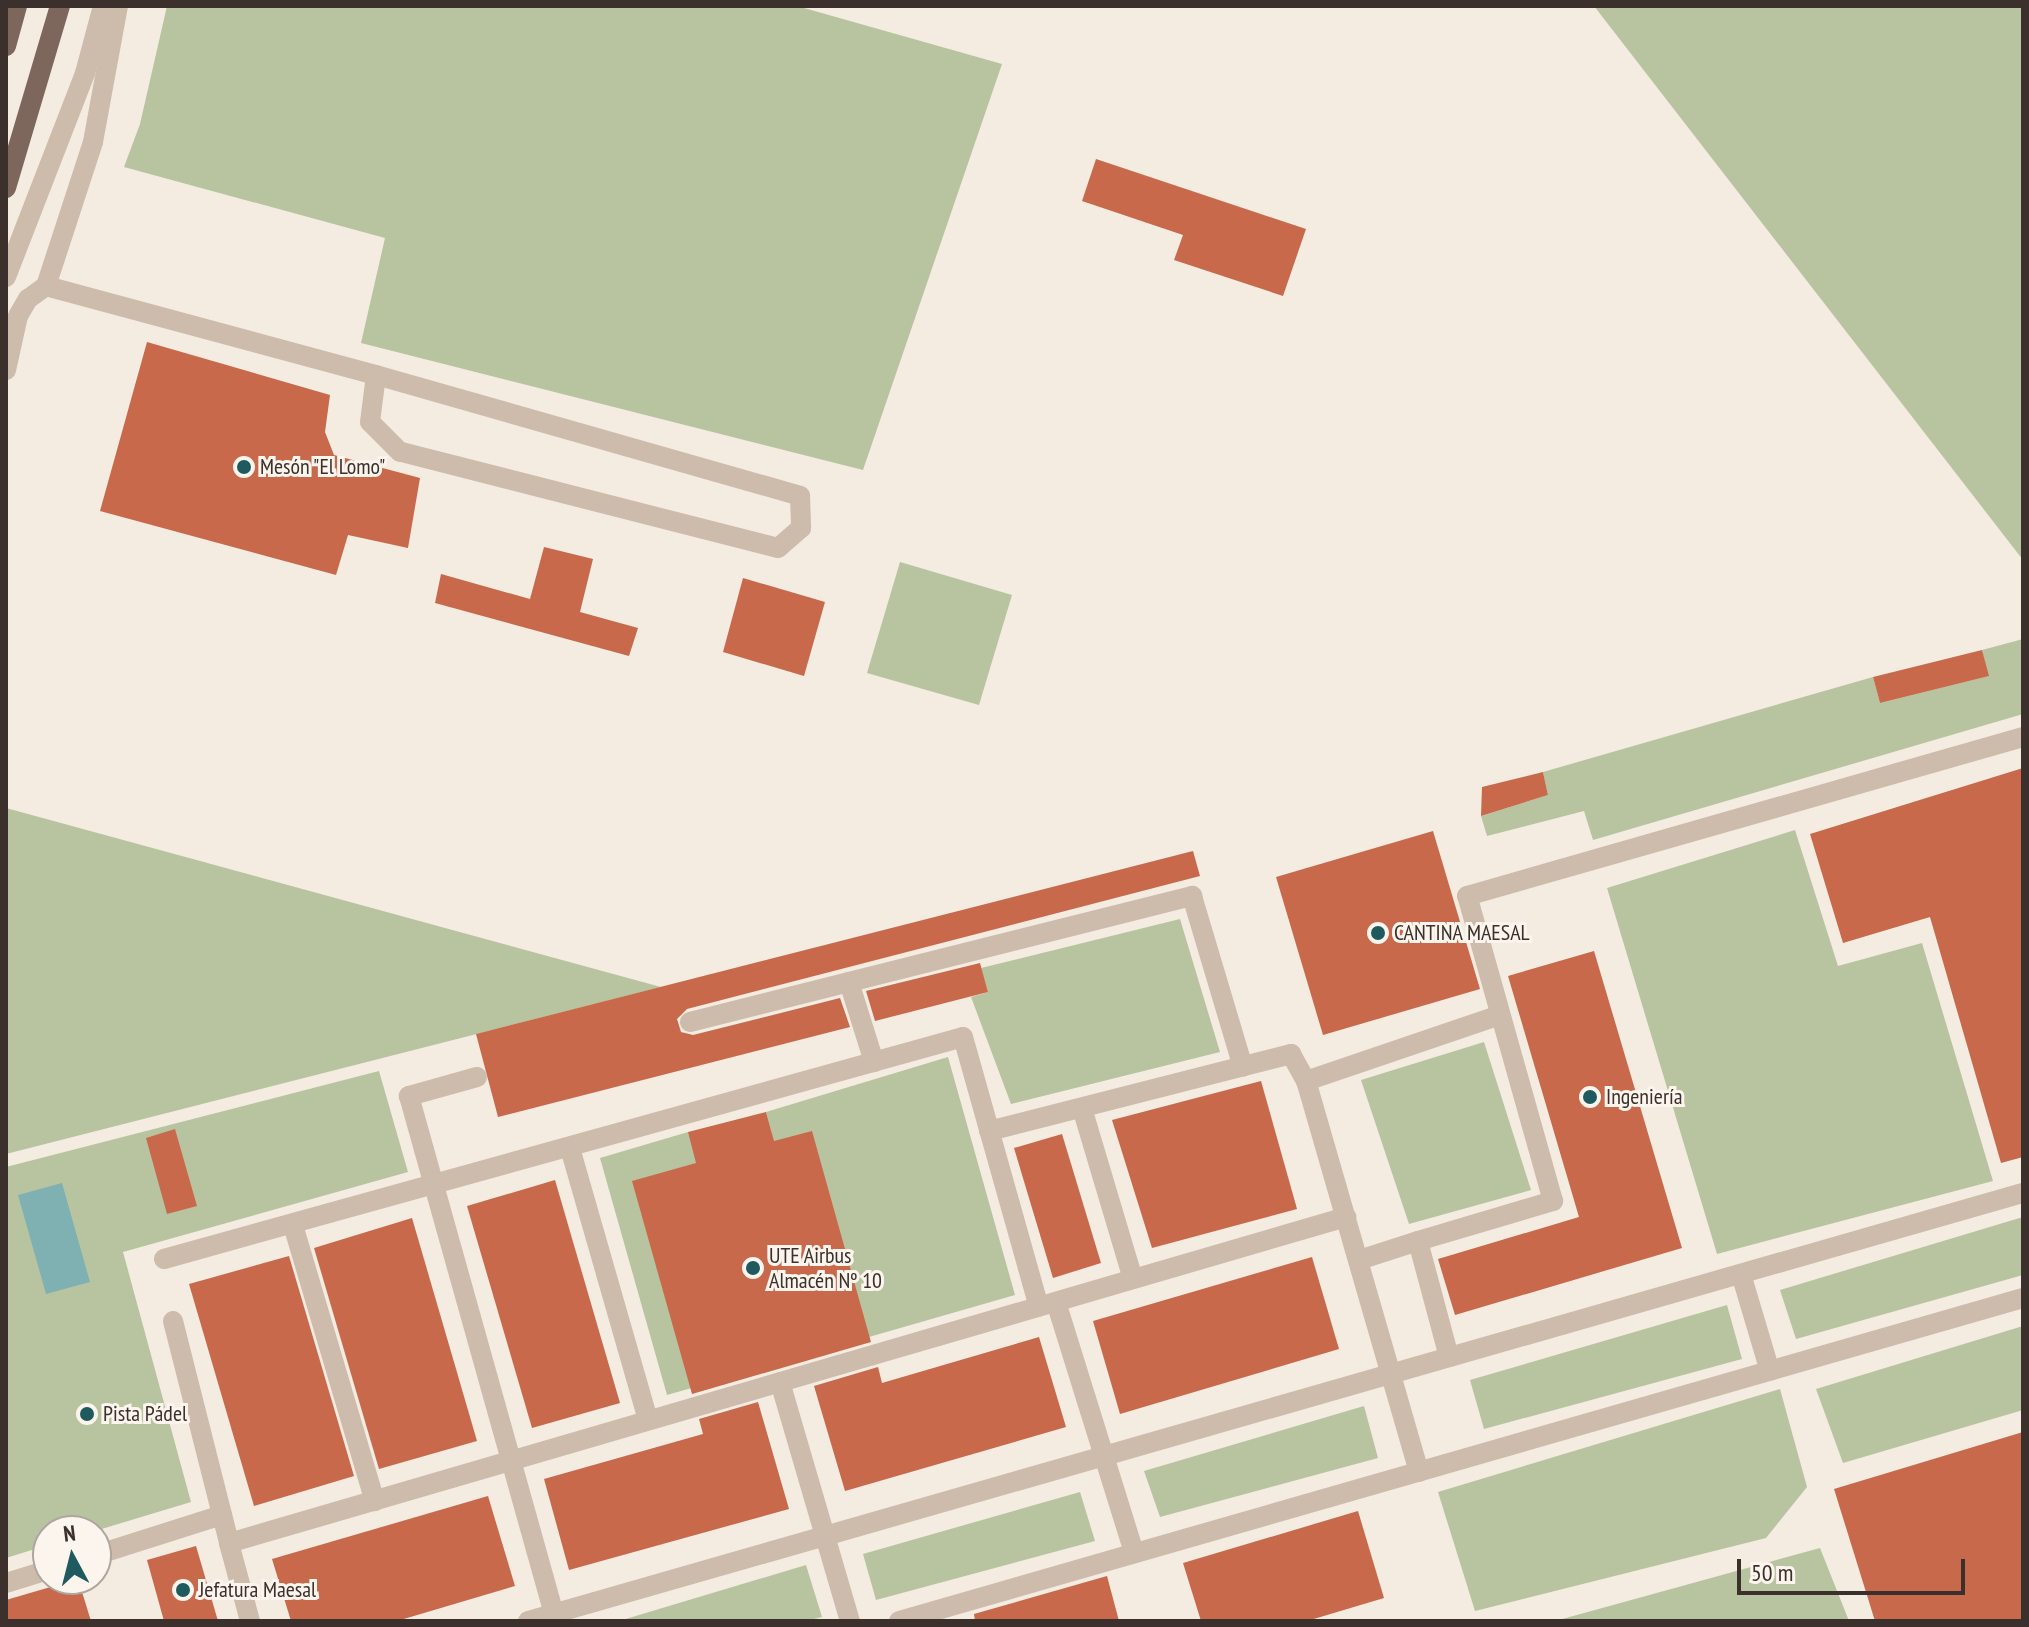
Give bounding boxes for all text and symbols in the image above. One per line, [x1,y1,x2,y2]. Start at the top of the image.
place label: Mesón "El Lomo" [260,454,387,480]
marker: Mesón "El Lomo" [235,458,253,476]
place label: CANTINA MAESAL [1394,920,1530,946]
marker: CANTINA MAESAL [1369,924,1387,942]
place label: Ingeniería [1606,1084,1682,1110]
marker: Ingeniería [1581,1088,1599,1106]
place label: UTE Airbus Almacén Nº 10 [769,1242,882,1294]
marker: UTE Airbus Almacén Nº 10 [744,1259,762,1277]
place label: Pista Pádel [103,1401,187,1427]
marker: Pista Pádel [78,1405,96,1423]
north arrow [32,1515,112,1595]
text: N [62,1519,77,1548]
scale bar [1741,1543,1969,1593]
text: 50 m [1751,1557,1793,1588]
place label: Jefatura Maesal [199,1577,316,1603]
marker: Jefatura Maesal [174,1581,192,1599]

